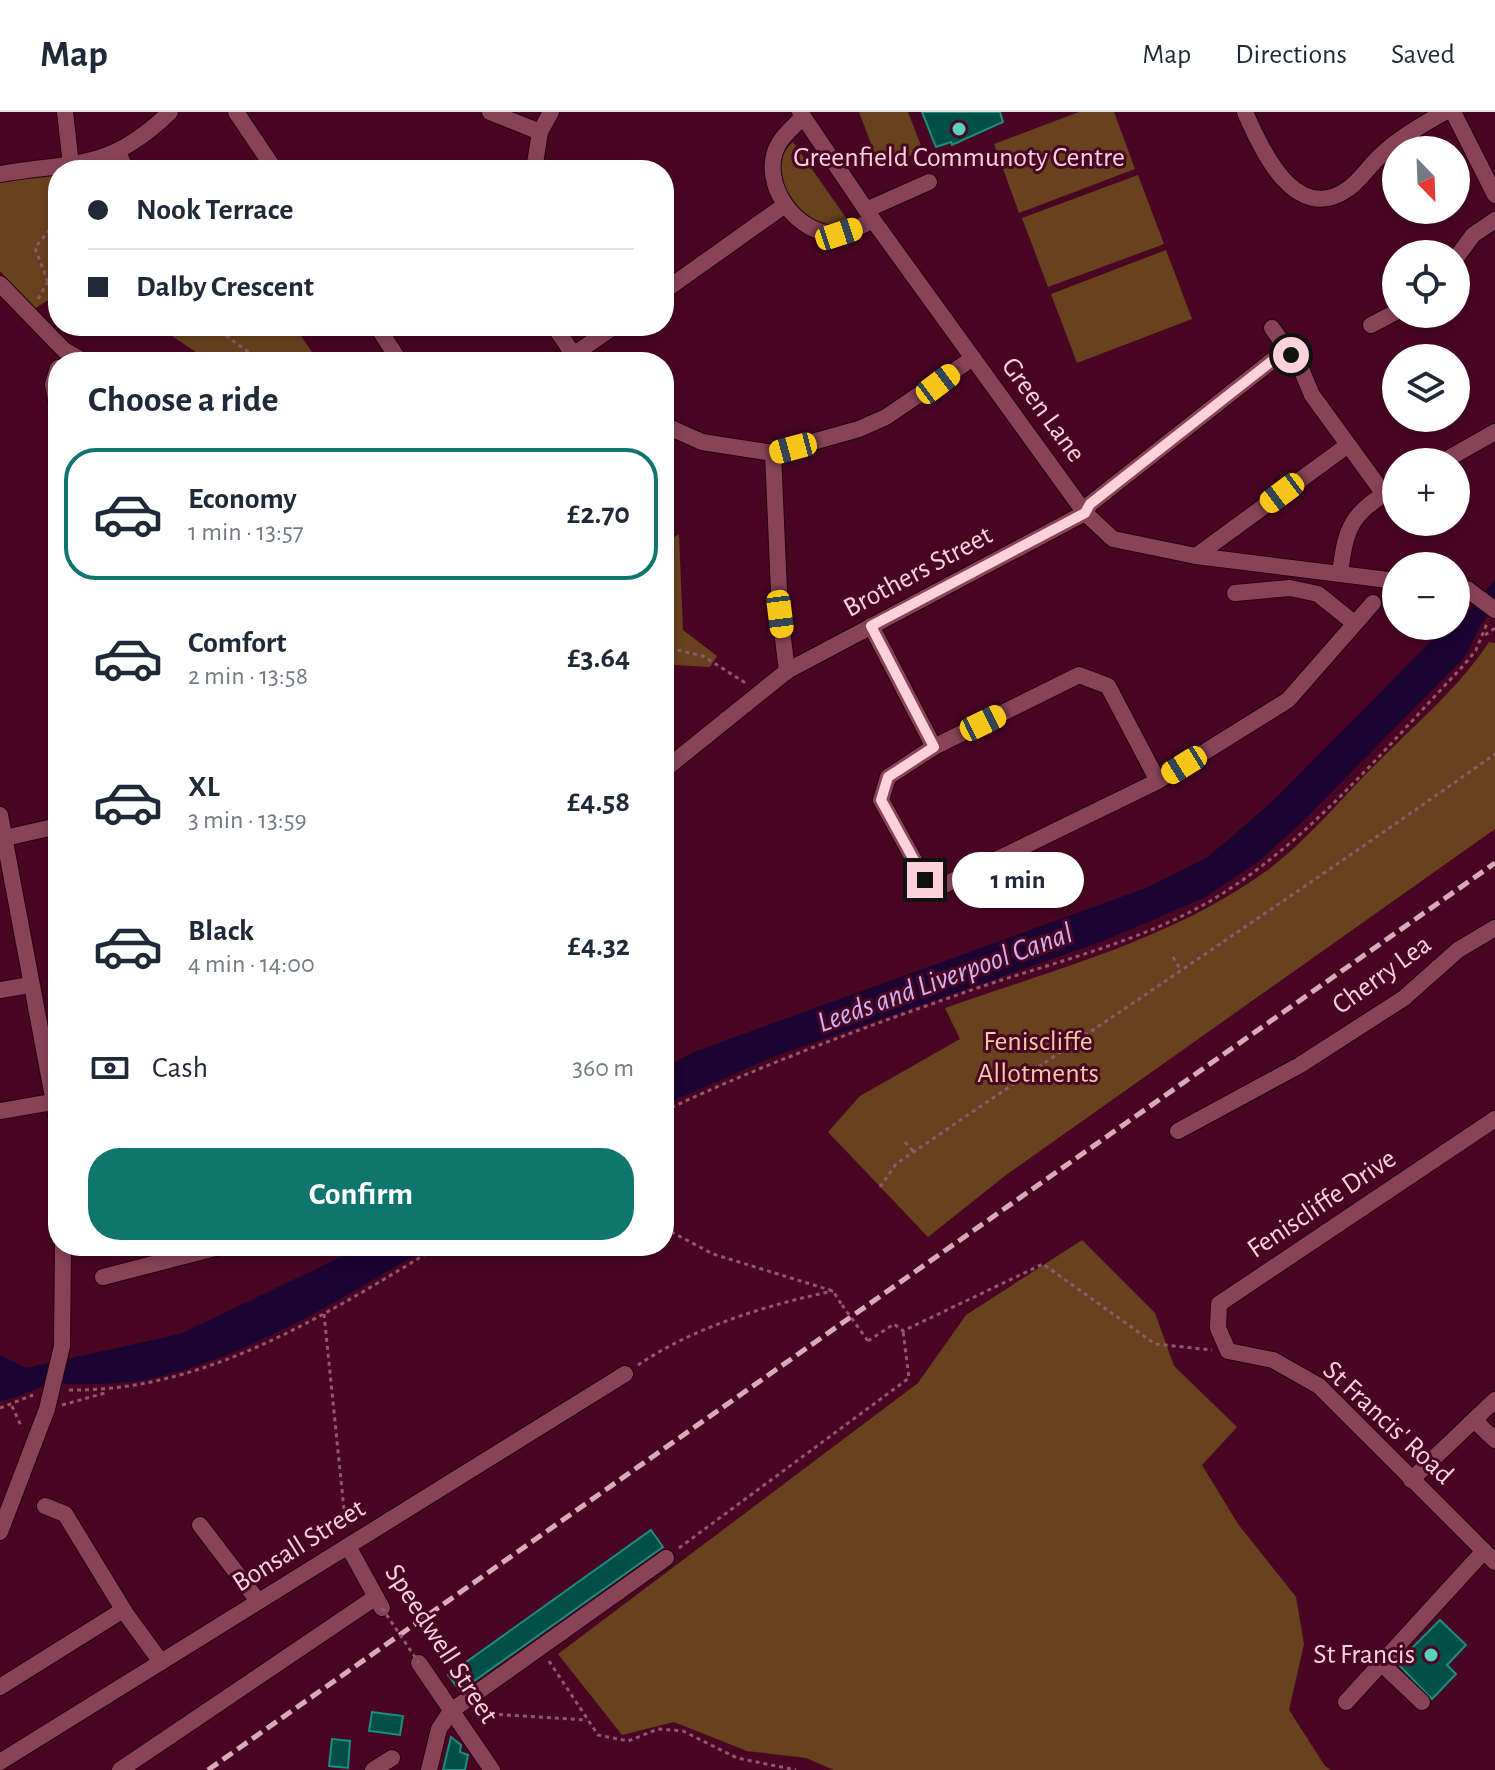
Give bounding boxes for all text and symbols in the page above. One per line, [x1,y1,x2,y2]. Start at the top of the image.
text: Map [40,36,108,74]
text: Map [1142,41,1191,69]
text: Directions [1235,41,1347,69]
text: Saved [1391,41,1455,69]
marker: Greenfield Communoty Centre [950,120,968,138]
north arrow [1382,136,1470,224]
map controls [1382,136,1470,640]
place label: Greenfield Communoty Centre [793,144,1125,172]
text: Nook Terrace [136,195,293,225]
car [812,215,866,253]
button: locate [1382,240,1470,328]
text: Dalby Crescent [136,272,314,302]
route start [1273,337,1309,373]
button: layers [1382,344,1470,432]
street label: Green Lane [996,352,1090,468]
car [912,360,964,408]
text: Choose a ride [88,382,278,418]
car [767,430,819,466]
button: + [1382,448,1470,536]
car [1256,469,1308,517]
icon: car [92,478,164,550]
text: Economy [188,484,297,514]
text: £2.70 [567,499,630,529]
text: 1 min · 13:57 [188,519,304,545]
street label: Brothers Street [839,521,997,623]
button: − [1382,552,1470,640]
car [765,589,795,639]
icon: car [92,622,164,694]
text: Comfort [188,628,287,658]
text: £3.64 [567,643,630,673]
text: 2 min · 13:58 [188,663,308,689]
car [956,702,1010,744]
car [1157,742,1211,788]
icon: car [92,766,164,838]
text: XL [188,772,220,802]
text: £4.58 [567,787,630,817]
text: 3 min · 13:59 [188,807,307,833]
callout: 1 min [953,852,1085,908]
route end [907,862,943,898]
text: 1 min [991,867,1045,893]
icon: car [92,910,164,982]
text: Black [188,916,254,946]
water label: Leeds and Liverpool Canal [813,918,1077,1038]
street label: Cherry Lea [1328,930,1436,1020]
text: £4.32 [568,931,630,961]
text: 4 min · 14:00 [188,951,315,977]
park label: Feniscliffe Allotments [977,1028,1099,1088]
icon: cash [88,1046,132,1090]
text: Cash [152,1053,208,1083]
text: 360 m [572,1055,634,1081]
street label: Feniscliffe Drive [1243,1144,1401,1264]
button: Confirm [88,1148,634,1240]
street label: St Francis' Road [1318,1356,1458,1490]
street label: Bonsall Street [228,1494,370,1598]
street label: Speedwell Street [379,1559,503,1729]
place label: St Francis [1313,1641,1415,1669]
marker: St Francis [1422,1646,1440,1664]

